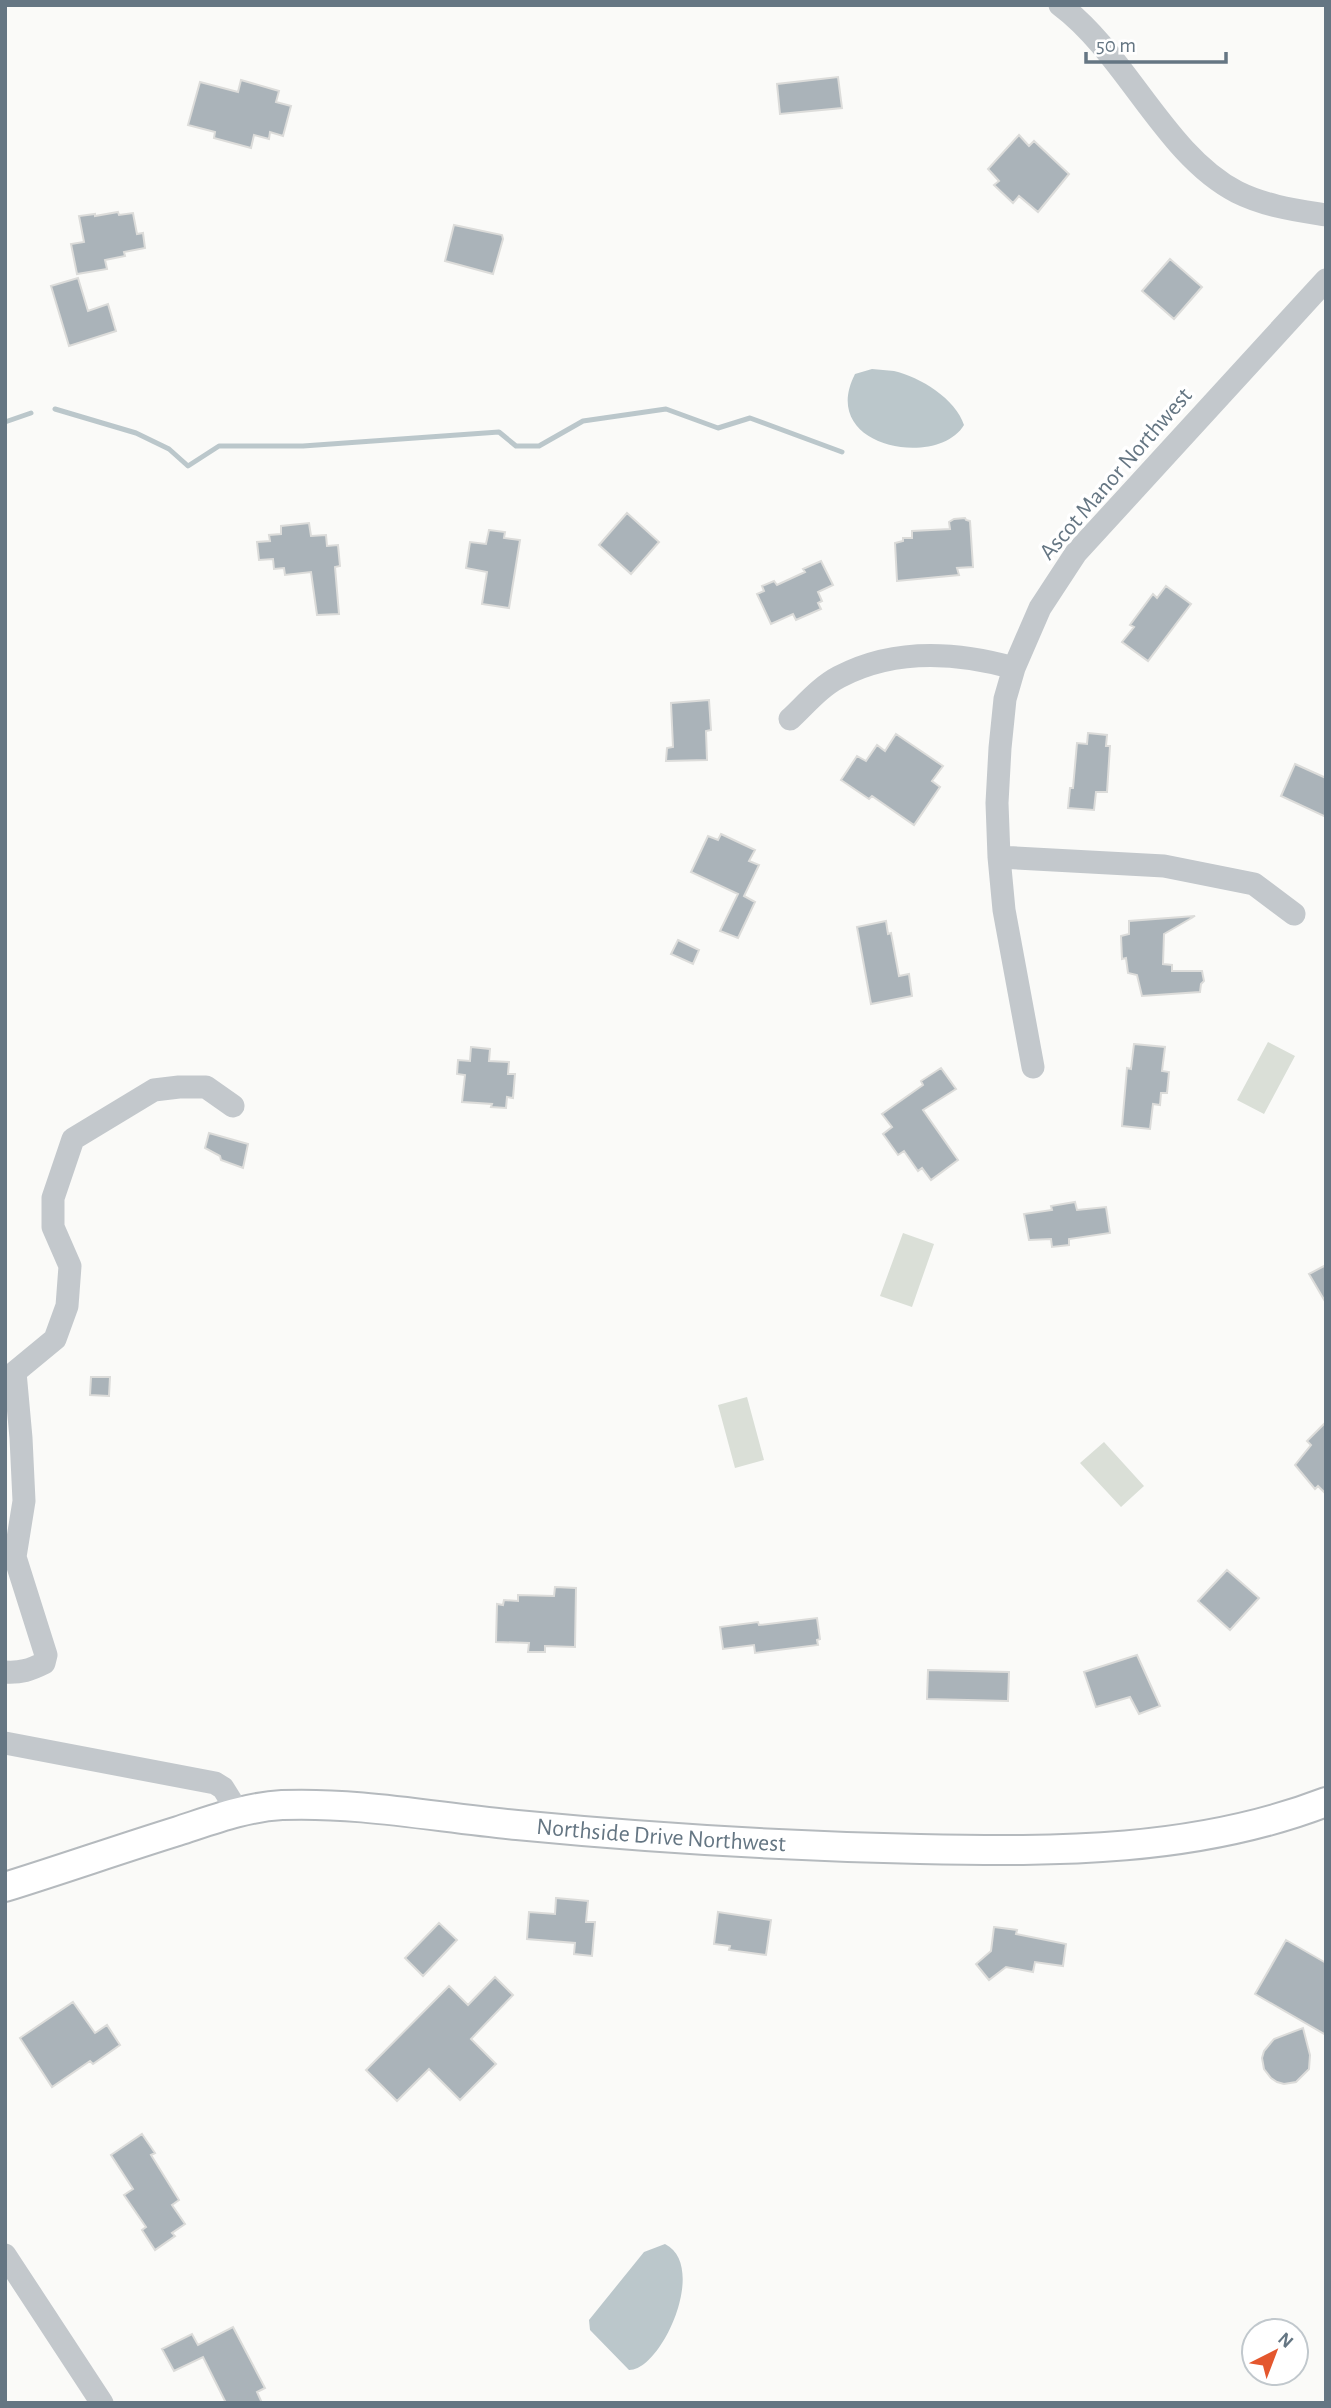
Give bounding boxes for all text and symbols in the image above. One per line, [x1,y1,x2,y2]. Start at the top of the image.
scale bar [1086,21,1226,65]
text: 50 m [1096,35,1136,56]
street label: Ascot Manor Northwest [1035,383,1197,564]
street label: Northside Drive Northwest [535,1815,787,1856]
north arrow [1240,2317,1310,2387]
text: N [1274,2329,1297,2352]

